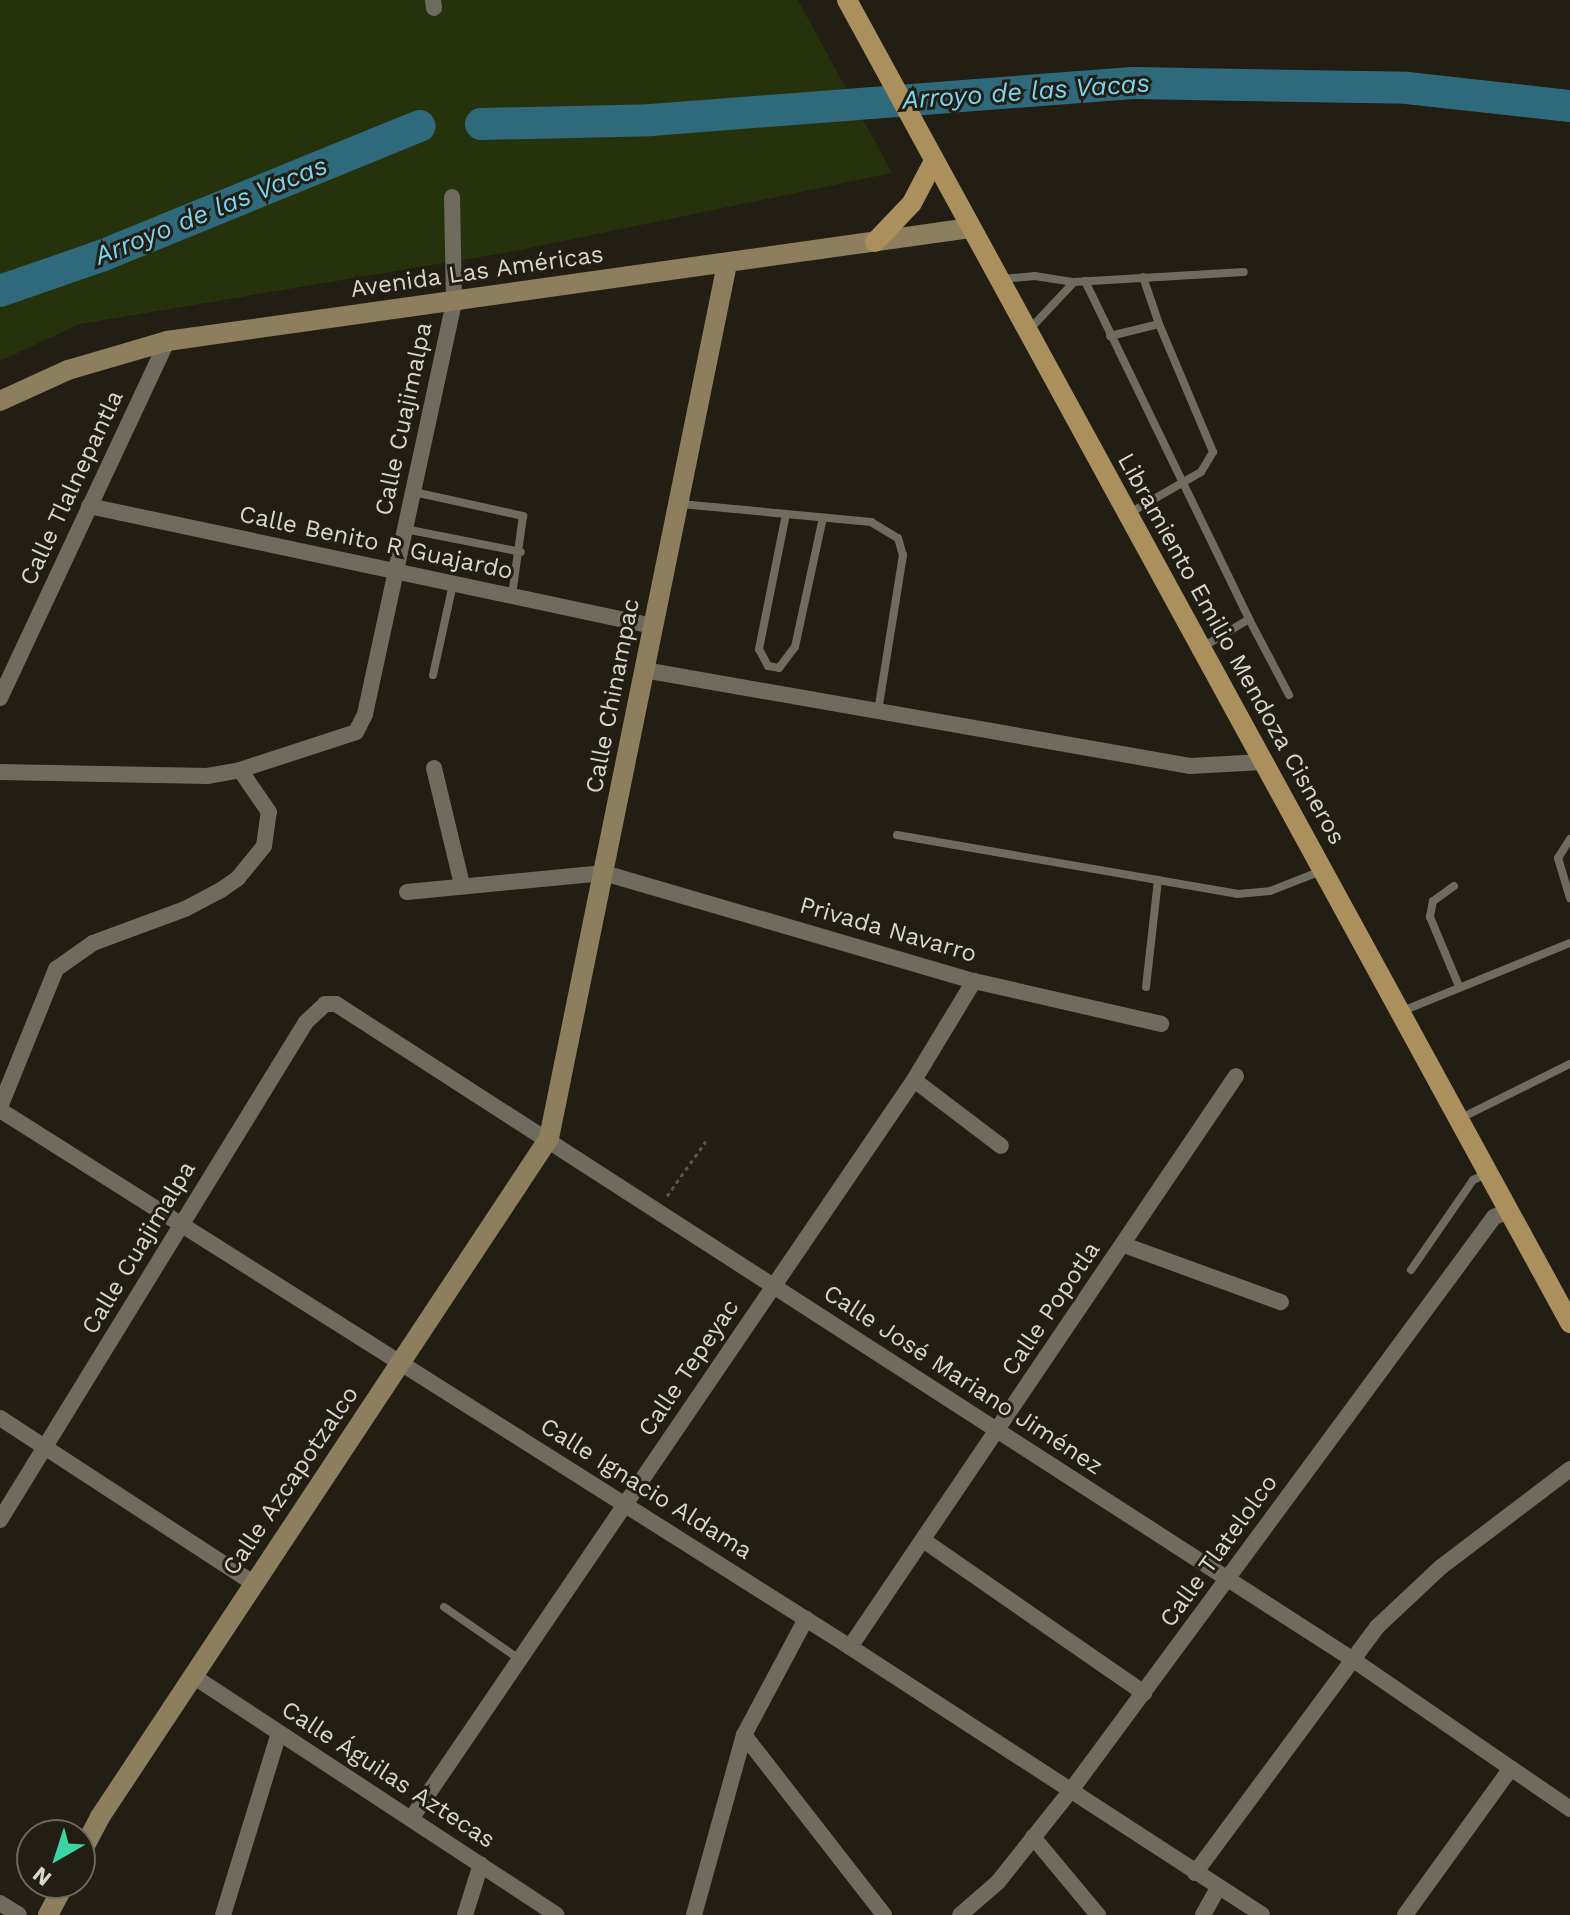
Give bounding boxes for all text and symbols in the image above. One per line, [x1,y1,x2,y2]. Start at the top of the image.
water label: Arroyo de las Vacas [901,68,1151,116]
water label: Arroyo de las Vacas [90,150,332,272]
street label: Avenida Las Américas [348,240,606,304]
street label: Calle Cuajimalpa [369,320,439,518]
street label: Calle Tlalnepantla [14,386,130,590]
street label: Libramiento Emilio Mendoza Cisneros [1111,448,1351,850]
street label: Calle Benito R Guajardo [237,500,515,586]
street label: Calle Chinampac [580,596,646,796]
street label: Privada Navarro [796,891,980,969]
street label: Calle Cuajimalpa [76,1156,202,1340]
street label: Calle Popotla [995,1236,1107,1382]
street label: Calle José Mariano Jiménez [817,1278,1109,1482]
street label: Calle Tepeyac [632,1294,746,1442]
street label: Calle Azcapotzalco [217,1380,365,1582]
street label: Calle Ignacio Aldama [534,1412,758,1566]
street label: Calle Tlatelolco [1154,1469,1284,1633]
street label: Calle Águilas Aztecas [275,1695,501,1855]
north arrow [16,1819,96,1899]
text: N [28,1862,56,1891]

